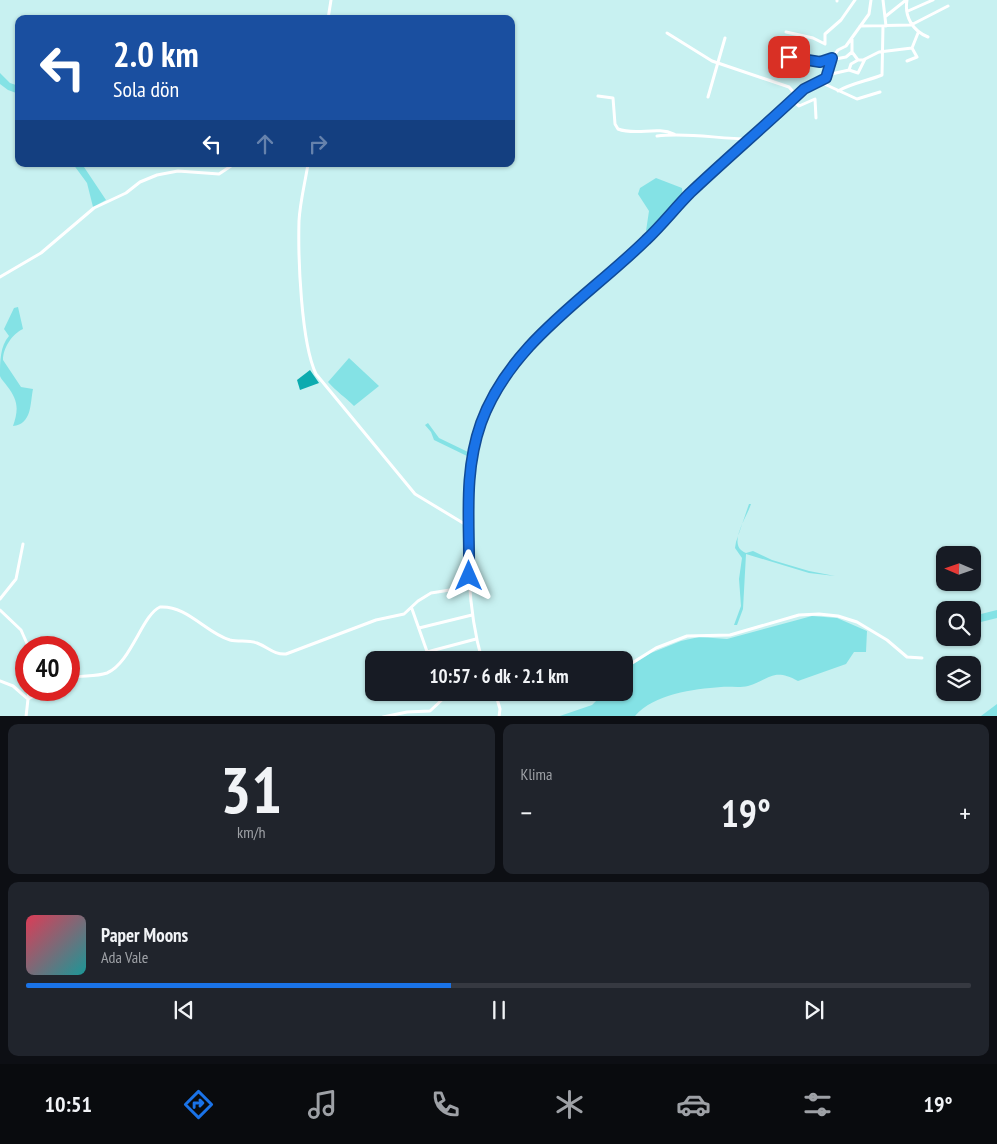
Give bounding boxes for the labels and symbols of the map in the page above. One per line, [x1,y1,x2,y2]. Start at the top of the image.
pin [768,36,810,78]
north arrow [936,546,981,591]
position arrow [442,549,494,601]
speed limit sign: 40 [15,636,80,701]

